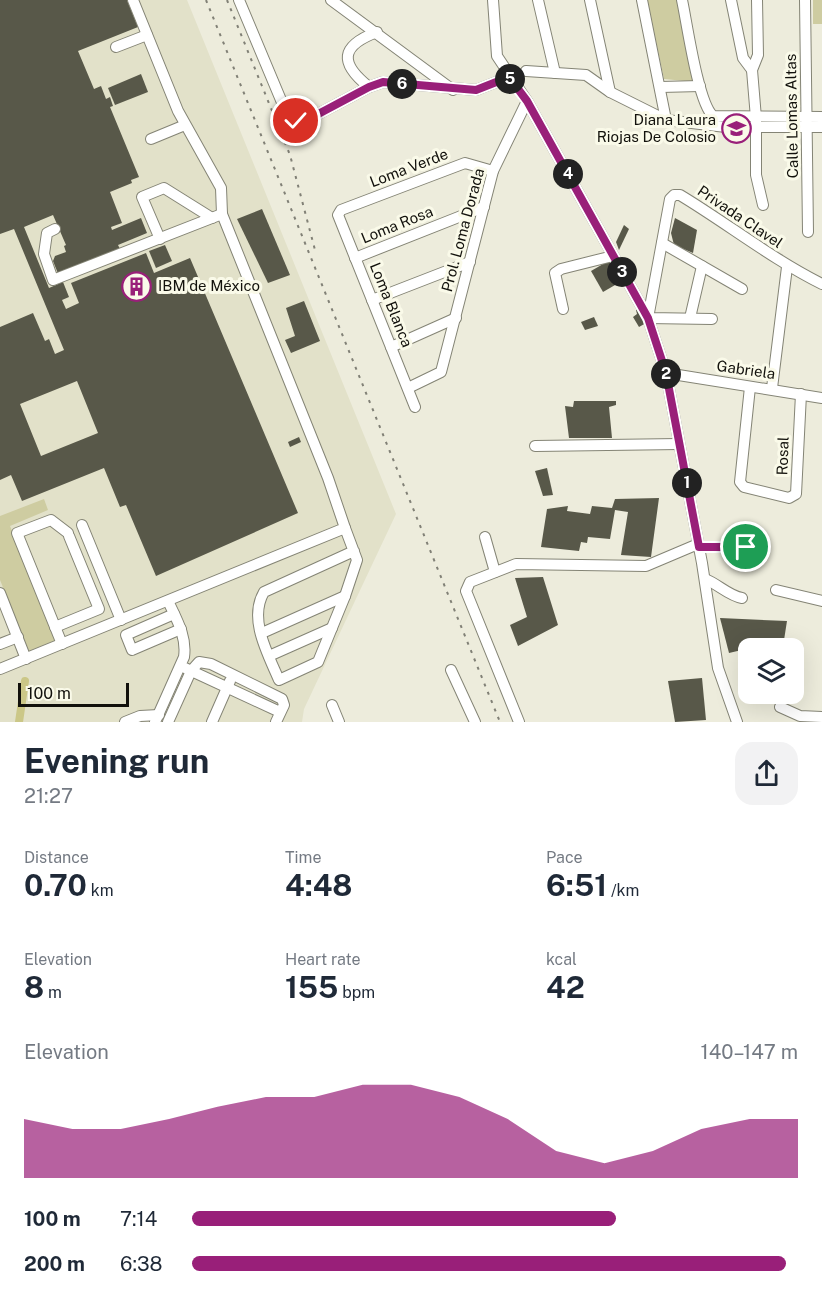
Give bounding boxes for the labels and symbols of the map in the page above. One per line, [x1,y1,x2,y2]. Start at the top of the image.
street label: Calle Lomas Altas [782,54,801,178]
pin: 5 [495,64,525,94]
pin: 6 [387,69,417,99]
pin [270,95,321,146]
place label: Diana Laura Riojas De Colosio [597,111,716,145]
school or university icon: Diana Laura Riojas De Colosio [721,113,753,145]
street label: Loma Verde [367,145,450,190]
pin: 4 [553,159,583,189]
street label: Prol. Loma Dorada [438,166,487,293]
street label: Privada Clavel [694,182,786,251]
street label: Loma Rosa [358,202,435,247]
pin: 3 [607,257,637,287]
street label: Loma Blanca [367,260,416,350]
building icon: IBM de México [121,270,153,302]
place label: IBM de México [158,277,260,294]
street label: Gabriela [716,357,777,382]
pin: 2 [651,359,681,389]
street label: Rosal [773,436,792,476]
pin: 1 [672,468,702,498]
pin [720,521,771,572]
scale bar [18,680,129,708]

